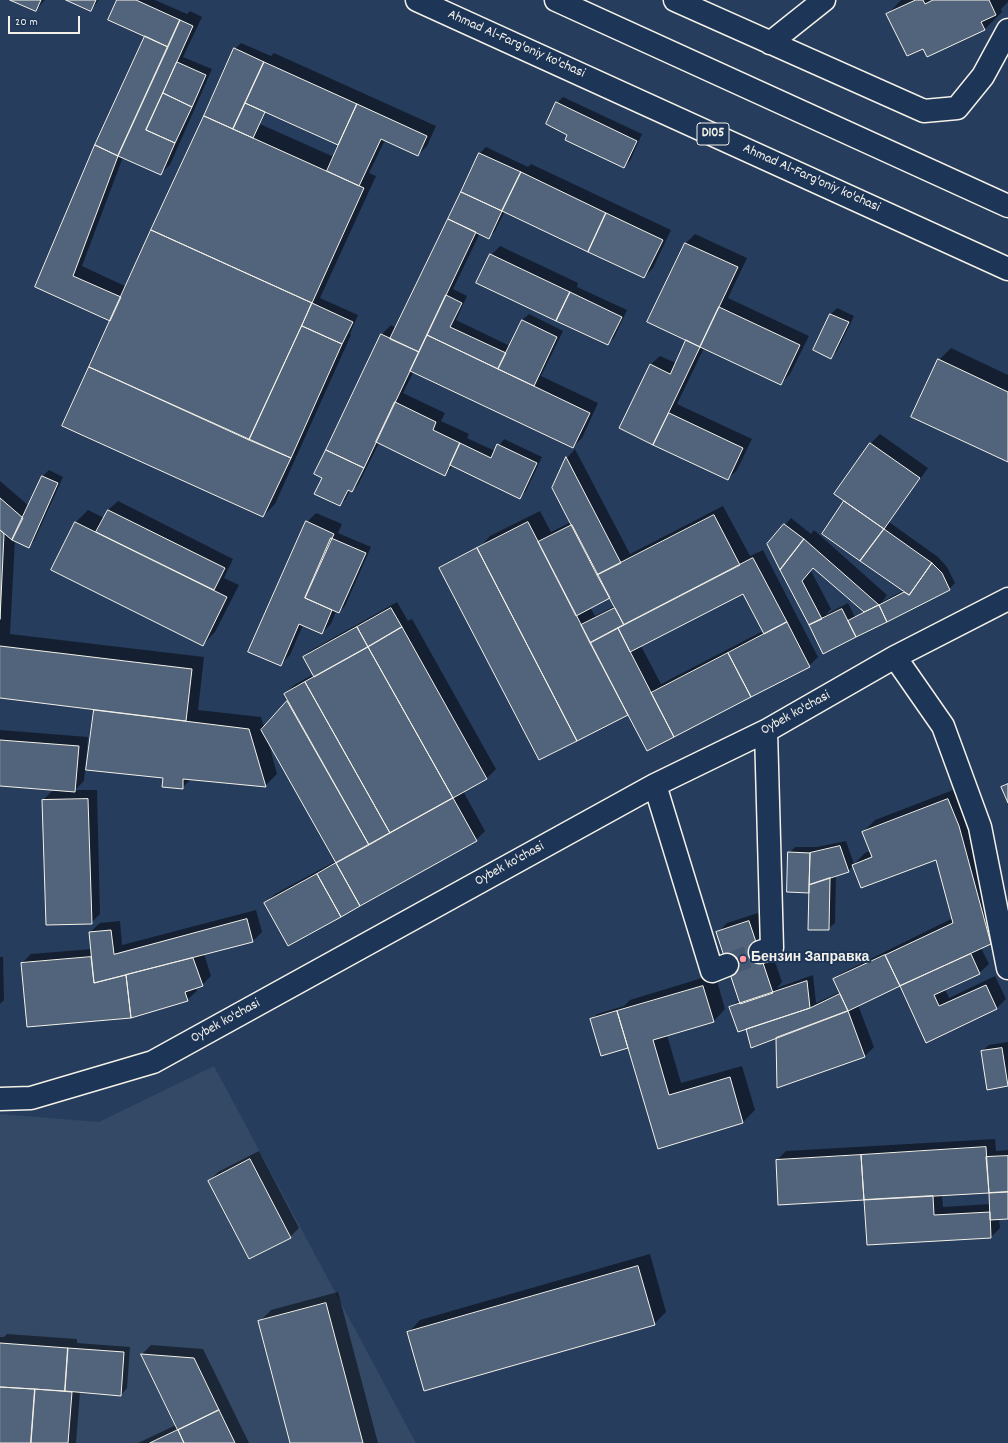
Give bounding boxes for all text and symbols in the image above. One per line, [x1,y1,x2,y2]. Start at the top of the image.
street label: Ahmad Al-Farg'oniy ko'chasi [445,7,587,83]
scale bar [10,8,82,34]
text: 20 m [15,14,38,31]
road number: D105 [697,123,729,145]
street label: Ahmad Al-Farg'oniy ko'chasi [740,141,882,217]
street label: Oybek ko'chasi [758,688,834,740]
street label: Oybek ko'chasi [472,839,548,891]
place label: Бензин Заправка [751,951,869,967]
marker: Бензин Заправка [738,954,748,964]
street label: Oybek ko'chasi [188,996,264,1048]

